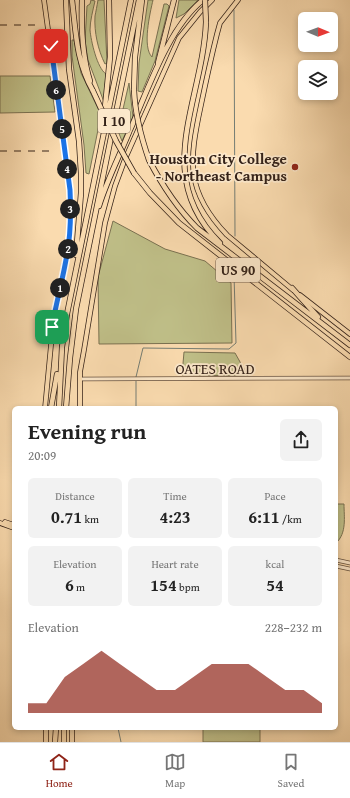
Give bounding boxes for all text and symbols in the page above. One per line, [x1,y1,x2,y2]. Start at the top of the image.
north arrow [298,12,338,52]
map controls [298,12,338,100]
pin [34,29,68,63]
icon: check [40,35,62,57]
button: layers [298,60,338,100]
pin: 6 [46,80,66,100]
text: 6 [53,82,59,98]
road number: I 10 [98,109,130,133]
pin: 5 [52,119,72,139]
text: 5 [59,121,65,137]
place label: Houston City College - Northeast Campus [150,148,287,186]
pin: 4 [57,159,77,179]
text: 4 [64,161,70,177]
marker: Houston City College - Northeast Campus [290,162,300,172]
pin: 3 [60,199,80,219]
text: 3 [67,201,73,217]
pin: 2 [58,239,78,259]
text: 2 [65,241,71,257]
road number: US 90 [216,258,260,282]
pin: 1 [50,278,70,298]
text: 1 [57,280,63,296]
pin [35,310,69,344]
icon: arrive [41,316,63,338]
street label: OATES ROAD [175,358,255,379]
text: Evening run [28,415,146,447]
button: share [280,419,322,461]
text: 20:09 [28,446,56,465]
text: Distance [55,488,95,504]
text: Time [163,488,187,504]
text: Pace [264,488,286,504]
text: 0.71 [51,504,82,529]
text: 4:23 [159,504,191,529]
text: 6:11 [248,504,280,529]
text: km [82,511,99,527]
text: /km [280,511,302,527]
text: Elevation [53,556,97,572]
text: Heart rate [151,556,199,572]
text: kcal [266,556,284,572]
text: 6 [65,572,74,597]
text: 154 [150,572,177,597]
text: 54 [266,572,284,597]
text: m [74,579,85,595]
text: bpm [177,579,200,595]
text: Elevation [28,618,79,637]
text: 228–232 m [265,618,322,637]
tab: Home [46,751,73,791]
tab: Map [164,751,186,791]
tab: Saved [278,751,304,791]

